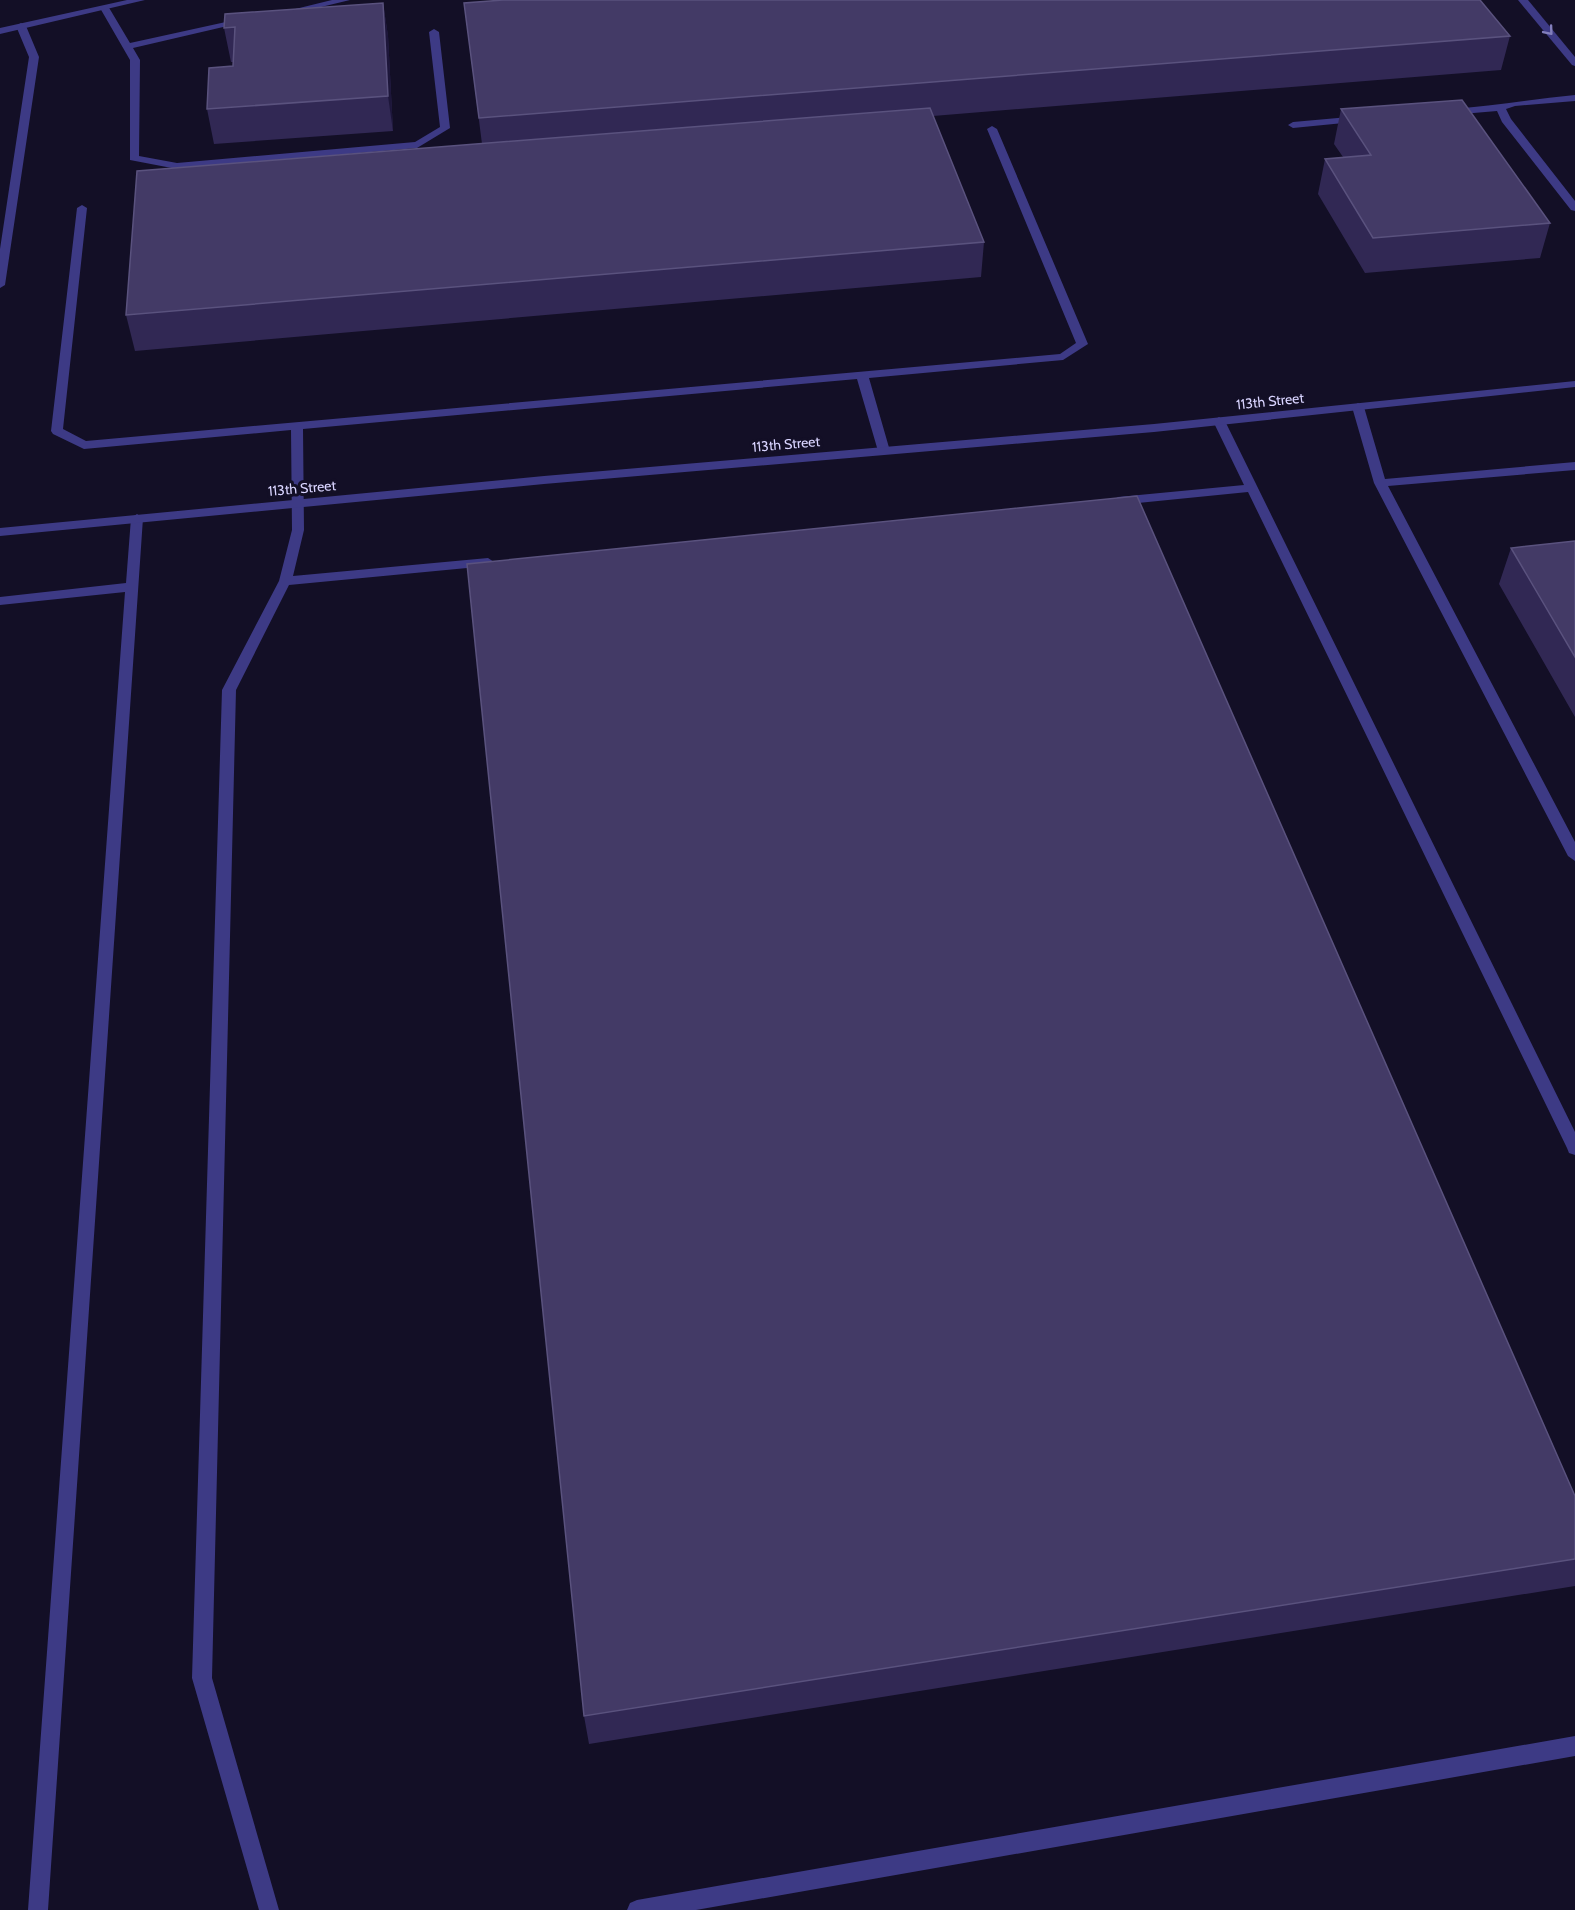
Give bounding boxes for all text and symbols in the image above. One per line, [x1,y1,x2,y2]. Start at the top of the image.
one-way arrow [1542,24,1553,35]
street label: 113th Street [1235,388,1305,414]
street label: 113th Street [751,432,821,456]
street label: 113th Street [267,476,337,500]

